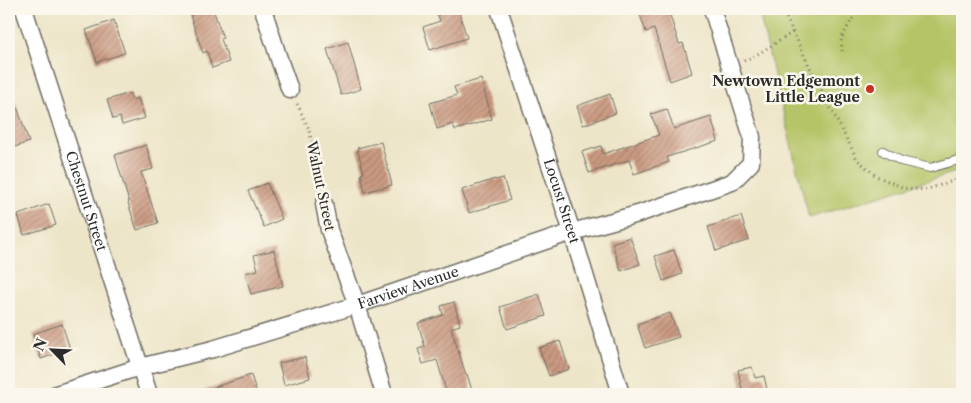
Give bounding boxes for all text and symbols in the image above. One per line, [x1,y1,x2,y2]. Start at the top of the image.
place label: Newtown Edgemont Little League [712,72,860,106]
marker: Newtown Edgemont Little League [864,83,876,95]
street label: Walnut Street [302,138,339,233]
street label: Chestnut Street [62,149,111,253]
street label: Locust Street [540,156,584,246]
street label: Farview Avenue [355,262,461,313]
north arrow [28,326,78,376]
text: N [29,335,51,354]

